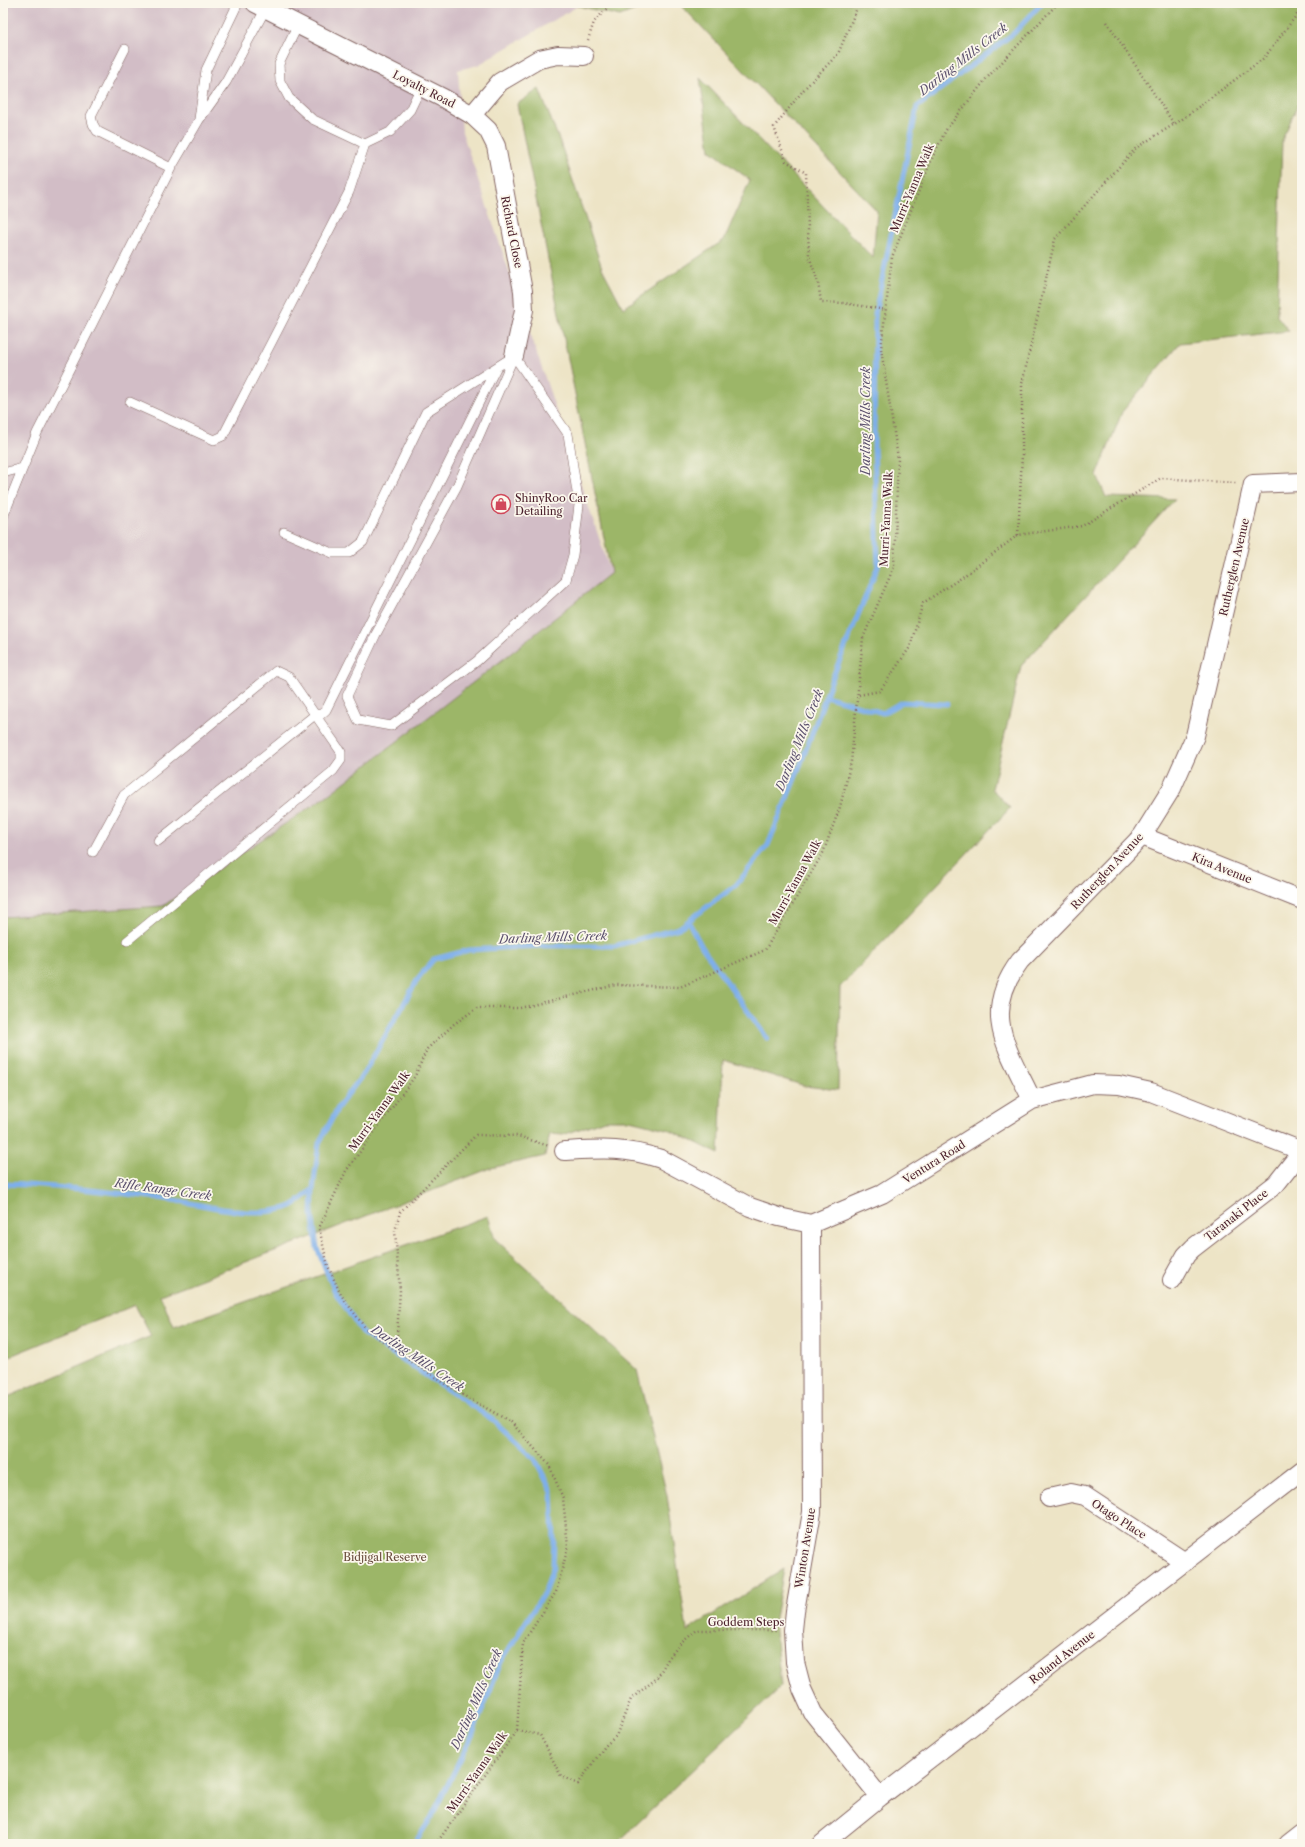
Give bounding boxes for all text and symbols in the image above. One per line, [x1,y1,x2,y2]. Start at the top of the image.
water label: Darling Mills Creek [915,19,1011,99]
street label: Loyalty Road [390,67,458,111]
street label: Murri-Yanna Walk [887,141,937,235]
street label: Richard Close [498,195,526,269]
water label: Darling Mills Creek [858,366,873,476]
street label: Murri-Yanna Walk [877,470,896,567]
place label: ShinyRoo Car Detailing [515,491,588,518]
shop icon: ShinyRoo Car Detailing [490,493,512,515]
street label: Rutherglen Avenue [1216,517,1252,617]
water label: Darling Mills Creek [771,686,827,794]
street label: Rutherglen Avenue [1068,830,1146,912]
street label: Murri-Yanna Walk [766,836,825,927]
street label: Kira Avenue [1190,850,1254,886]
water label: Darling Mills Creek [498,928,608,946]
street label: Murri-Yanna Walk [345,1068,413,1154]
street label: Ventura Road [899,1137,968,1187]
water label: Rifle Range Creek [113,1175,213,1203]
street label: Taranaki Place [1201,1186,1271,1244]
water label: Darling Mills Creek [368,1321,468,1395]
street label: Otago Place [1089,1496,1149,1542]
street label: Winton Avenue [792,1507,818,1590]
park label: Bidjigal Reserve [343,1550,427,1564]
street label: Goddem Steps [708,1615,784,1629]
street label: Roland Avenue [1027,1627,1097,1687]
water label: Darling Mills Creek [447,1646,505,1752]
street label: Murri-Yanna Walk [444,1728,511,1815]

